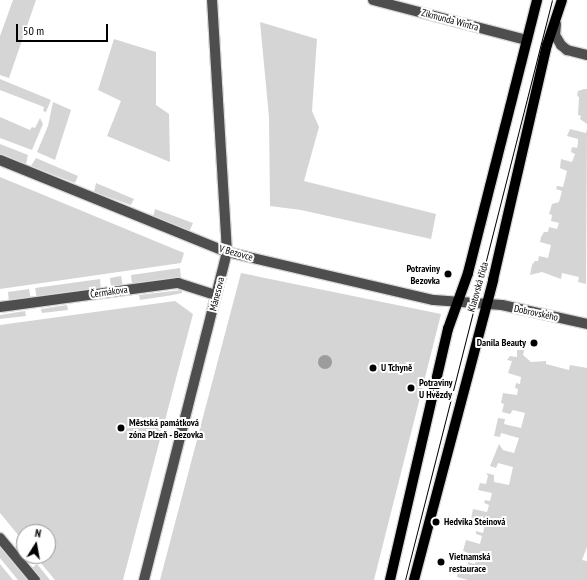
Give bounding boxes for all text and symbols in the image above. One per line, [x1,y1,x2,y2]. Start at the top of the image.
street label: Zikmunda Wintra [420,7,480,33]
scale bar [18,16,110,42]
text: 50 m [23,23,44,38]
street label: V Bezovce [218,242,254,264]
street label: Klatovská třída [465,261,491,313]
place label: Potraviny Bezovka [406,262,440,286]
marker: Potraviny Bezovka [443,269,453,279]
street label: Mánesova [207,276,227,312]
street label: Čermákova [90,283,128,301]
street label: Dobrovského [513,302,559,324]
place label: Danila Beauty [477,337,526,349]
marker: Danila Beauty [529,338,539,348]
place label: U Tchyně [381,362,413,374]
marker: U Tchyně [368,363,378,373]
place label: Potraviny U Hvězdy [419,376,453,400]
marker: Potraviny U Hvězdy [406,383,416,393]
place label: Městská památková zóna Plzeň - Bezovka [129,416,204,440]
marker: Městská památková zóna Plzeň - Bezovka [116,423,126,433]
place label: Hedvika Steinová [444,516,505,528]
marker: Hedvika Steinová [431,517,441,527]
north arrow [16,524,56,564]
text: N [34,526,42,541]
place label: Vietnamská restaurace [449,550,490,574]
marker: Vietnamská restaurace [436,557,446,567]

